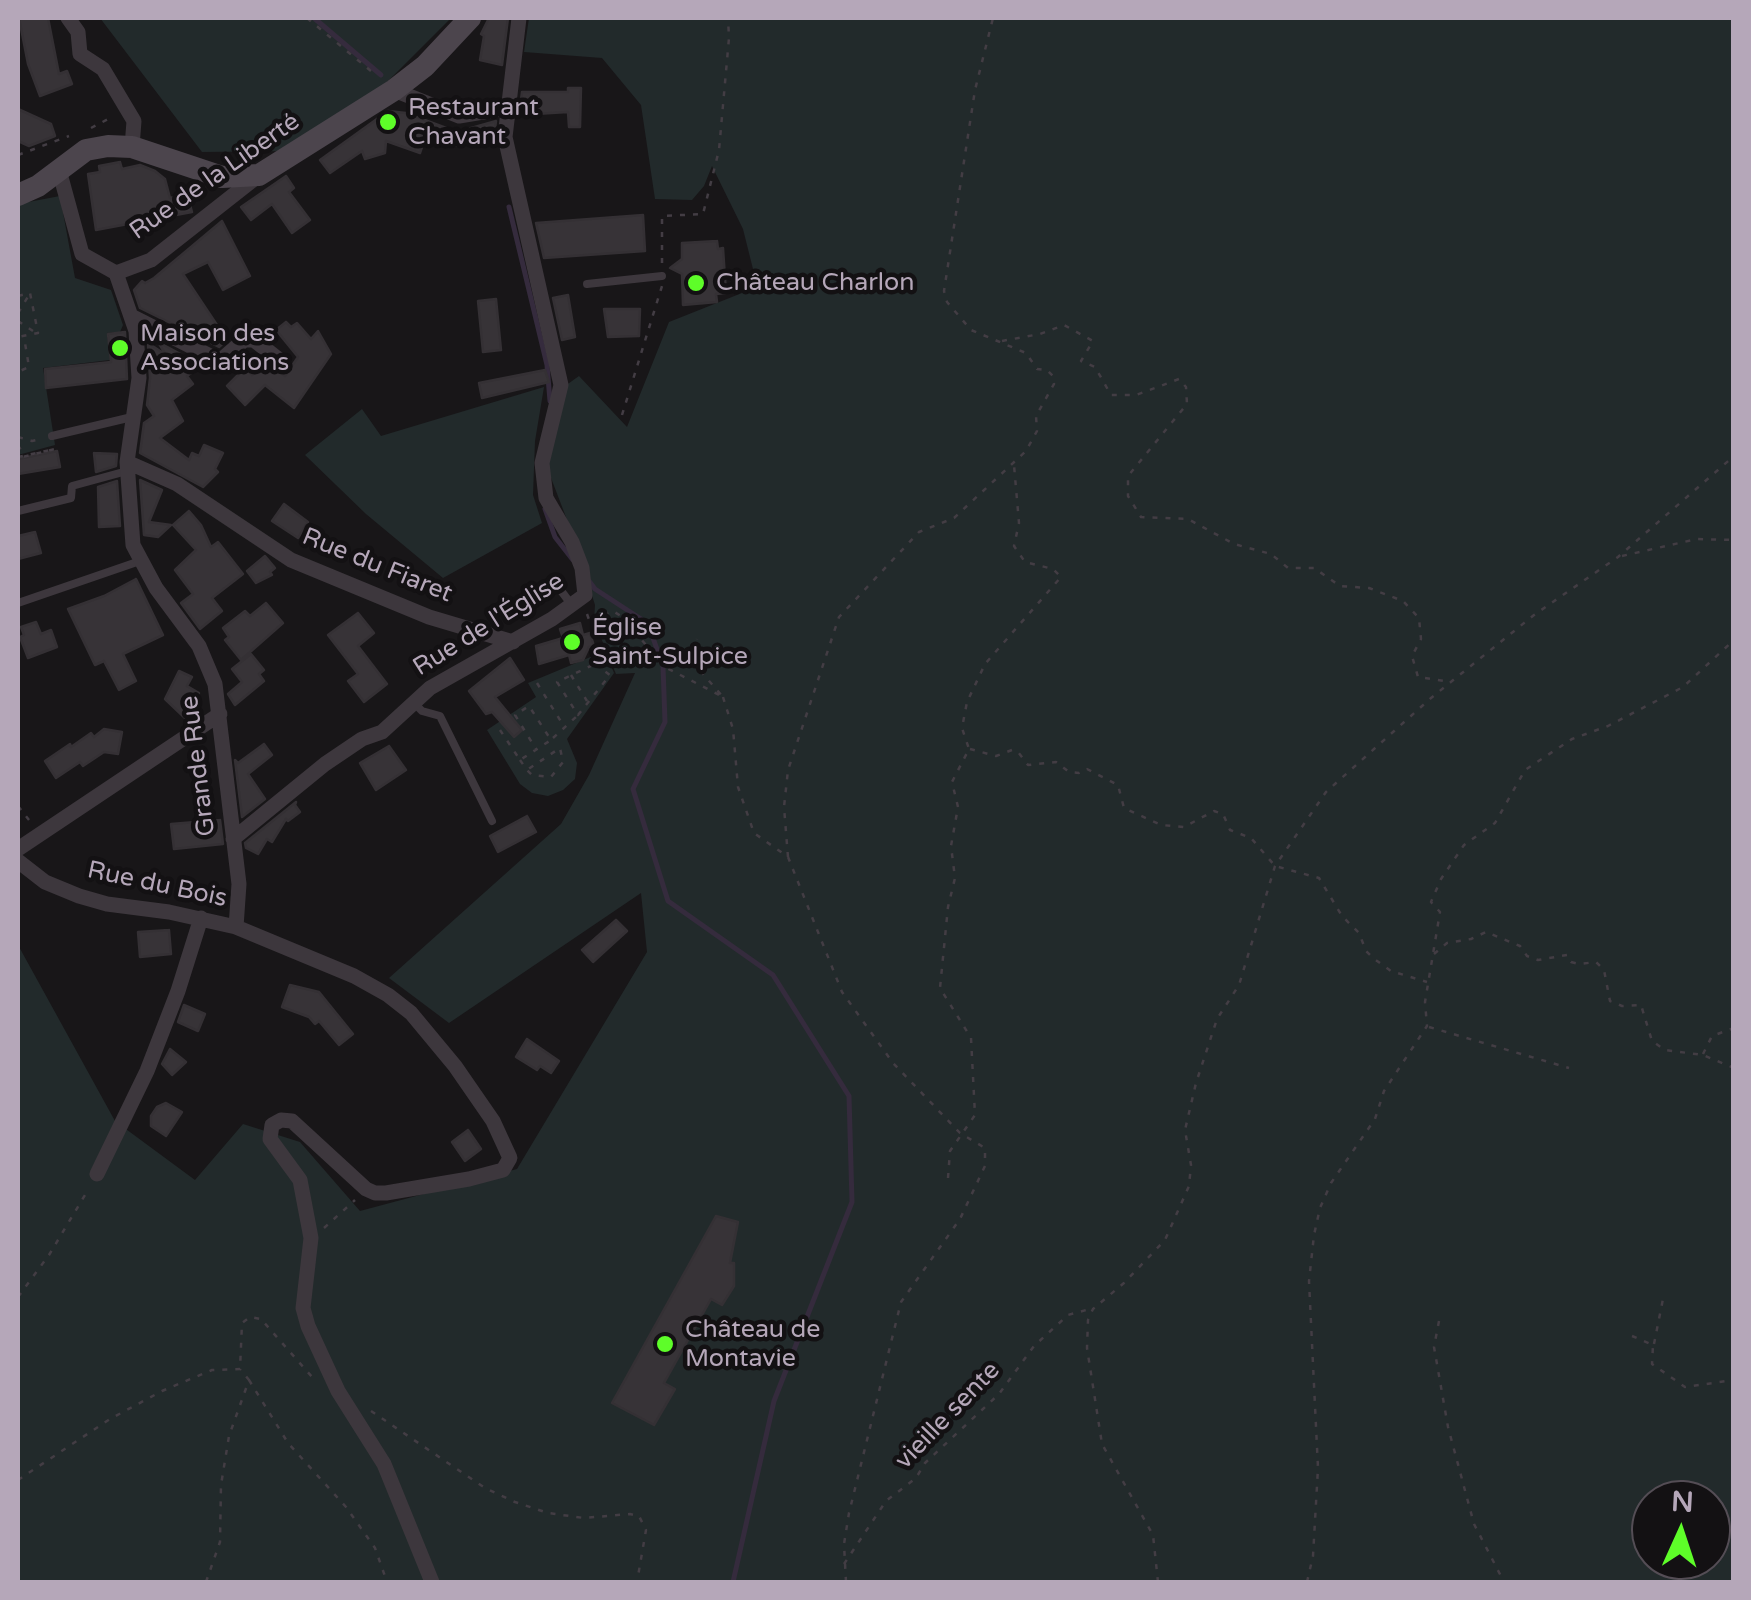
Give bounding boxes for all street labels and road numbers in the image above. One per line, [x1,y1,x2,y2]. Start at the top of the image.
street label: Rue de la Liberté [124,107,306,247]
street label: Rue du Fiaret [298,522,456,610]
street label: Rue de l'Église [408,567,570,683]
street label: Grande Rue [175,694,223,838]
street label: Rue du Bois [85,856,229,914]
street label: vieille sente [889,1356,1007,1476]

